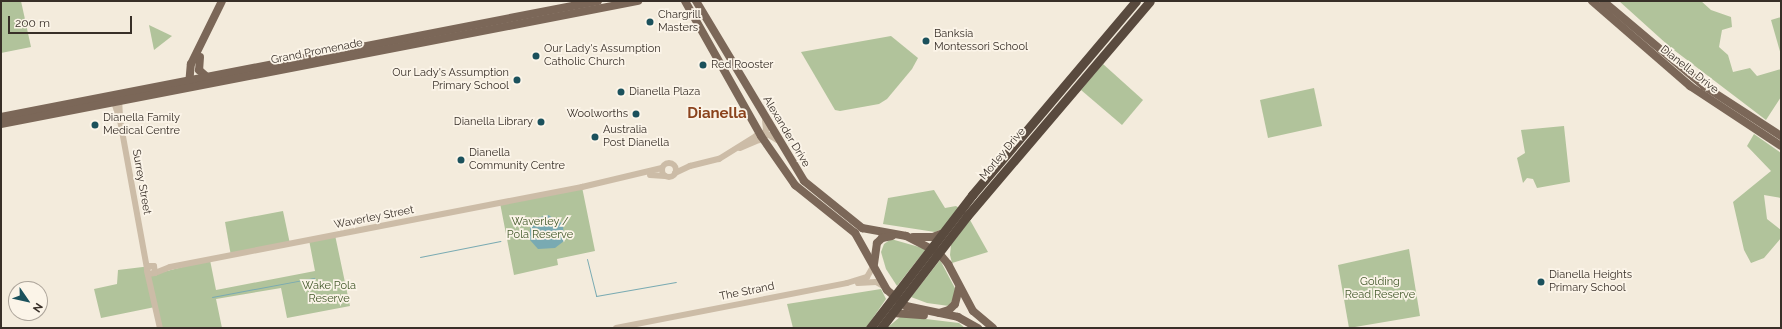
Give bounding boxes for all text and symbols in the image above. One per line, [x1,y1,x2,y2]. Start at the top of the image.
scale bar [10,8,134,34]
place label: Chargrill Masters [658,9,701,35]
text: 200 m [15,16,50,30]
marker: Chargrill Masters [645,17,655,27]
place label: Banksia Montessori School [934,28,1028,54]
marker: Banksia Montessori School [921,36,931,46]
street label: Grand Promenade [270,37,364,67]
place label: Our Lady's Assumption Catholic Church [544,43,661,69]
street label: Dianella Drive [1657,43,1721,97]
marker: Our Lady's Assumption Catholic Church [531,51,541,61]
place label: Red Rooster [711,58,773,72]
marker: Red Rooster [698,60,708,70]
place label: Our Lady's Assumption Primary School [392,67,509,93]
marker: Our Lady's Assumption Primary School [512,75,522,85]
place label: Dianella Plaza [629,85,700,99]
marker: Dianella Plaza [616,87,626,97]
street label: Alexander Drive [760,94,812,170]
district label: Dianella [687,105,747,123]
place label: Woolworths [567,107,628,121]
marker: Woolworths [631,109,641,119]
place label: Dianella Family Medical Centre [103,112,180,138]
place label: Dianella Library [454,115,533,129]
marker: Dianella Library [536,117,546,127]
marker: Dianella Family Medical Centre [90,120,100,130]
place label: Australia Post Dianella [603,124,669,150]
street label: Morley Drive [977,125,1029,183]
marker: Australia Post Dianella [590,132,600,142]
place label: Dianella Community Centre [469,147,565,173]
street label: Surrey Street [129,148,153,216]
marker: Dianella Community Centre [456,155,466,165]
street label: Waverley Street [333,204,415,232]
park label: Waverley / Pola Reserve [507,216,573,242]
place label: Dianella Heights Primary School [1549,269,1632,295]
park label: Golding Read Reserve [1345,276,1415,302]
marker: Dianella Heights Primary School [1536,277,1546,287]
park label: Wake Pola Reserve [302,280,356,306]
street label: The Strand [718,280,776,304]
north arrow [8,281,48,321]
text: N [30,300,45,315]

